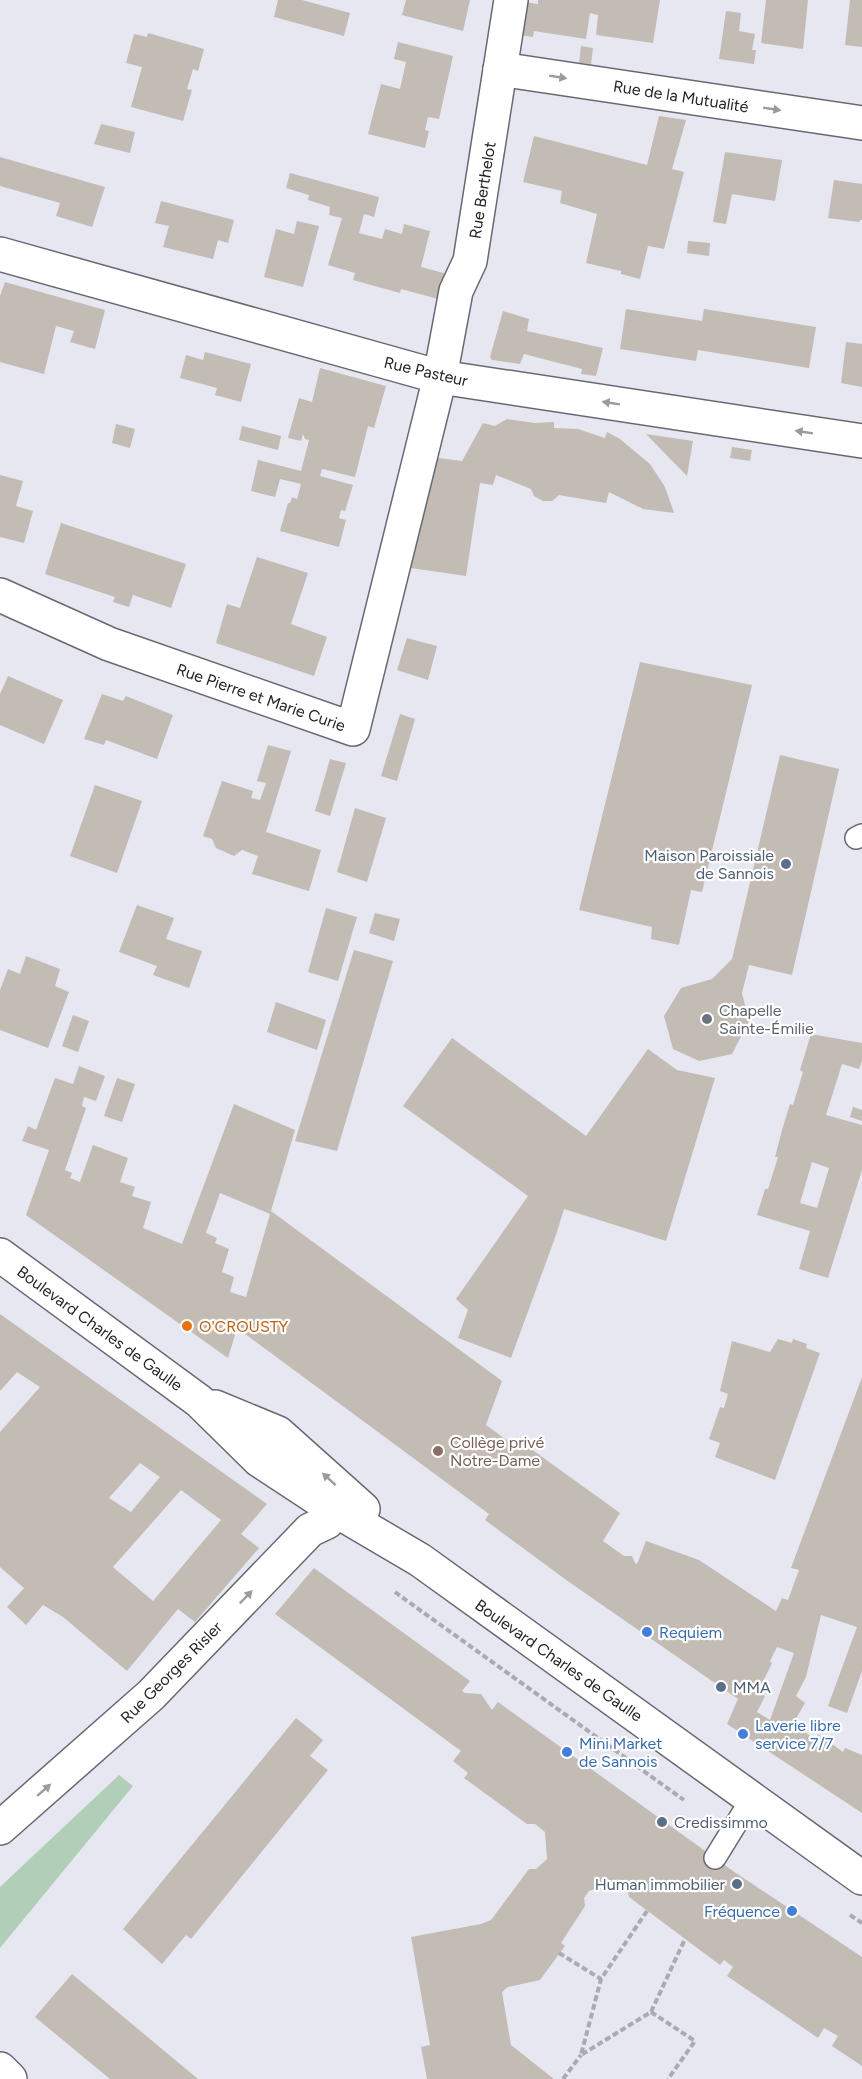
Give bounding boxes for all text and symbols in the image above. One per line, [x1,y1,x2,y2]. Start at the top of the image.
one-way arrow [549,73,568,82]
street label: Rue de la Mutualité [612,76,750,117]
one-way arrow [762,105,781,114]
street label: Rue Berthelot [465,140,500,240]
street label: Rue Pasteur [382,353,470,390]
one-way arrow [602,398,621,407]
one-way arrow [795,428,814,437]
street label: Rue Pierre et Marie Curie [174,660,348,735]
place label: Maison Paroissiale de Sannois [644,846,774,883]
marker: Maison Paroissiale de Sannois [779,857,793,871]
place label: Chapelle Sainte-Émilie [719,1001,814,1038]
marker: Chapelle Sainte-Émilie [700,1012,714,1026]
street label: Boulevard Charles de Gaulle [13,1262,186,1395]
place label: O'CROUSTY [199,1317,289,1336]
marker: O'CROUSTY [180,1319,194,1333]
place label: Collège privé Notre-Dame [450,1433,544,1470]
marker: Collège privé Notre-Dame [431,1444,445,1458]
one-way arrow [322,1472,337,1486]
one-way arrow [238,1591,252,1605]
street label: Boulevard Charles de Gaulle [471,1595,646,1726]
street label: Rue Georges Risler [117,1617,226,1727]
place label: Requiem [659,1623,722,1642]
marker: Requiem [640,1625,654,1639]
place label: MMA [733,1678,771,1697]
marker: MMA [714,1680,728,1694]
place label: Laverie libre service 7/7 [755,1716,841,1753]
marker: Laverie libre service 7/7 [736,1727,750,1741]
place label: Mini Market de Sannois [579,1734,662,1771]
marker: Mini Market de Sannois [560,1745,574,1759]
one-way arrow [36,1784,51,1797]
place label: Credissimmo [674,1813,768,1832]
marker: Credissimmo [655,1815,669,1829]
place label: Human immobilier [595,1875,726,1894]
marker: Human immobilier [730,1877,744,1891]
place label: Fréquence [704,1902,780,1921]
marker: Fréquence [785,1904,799,1918]

